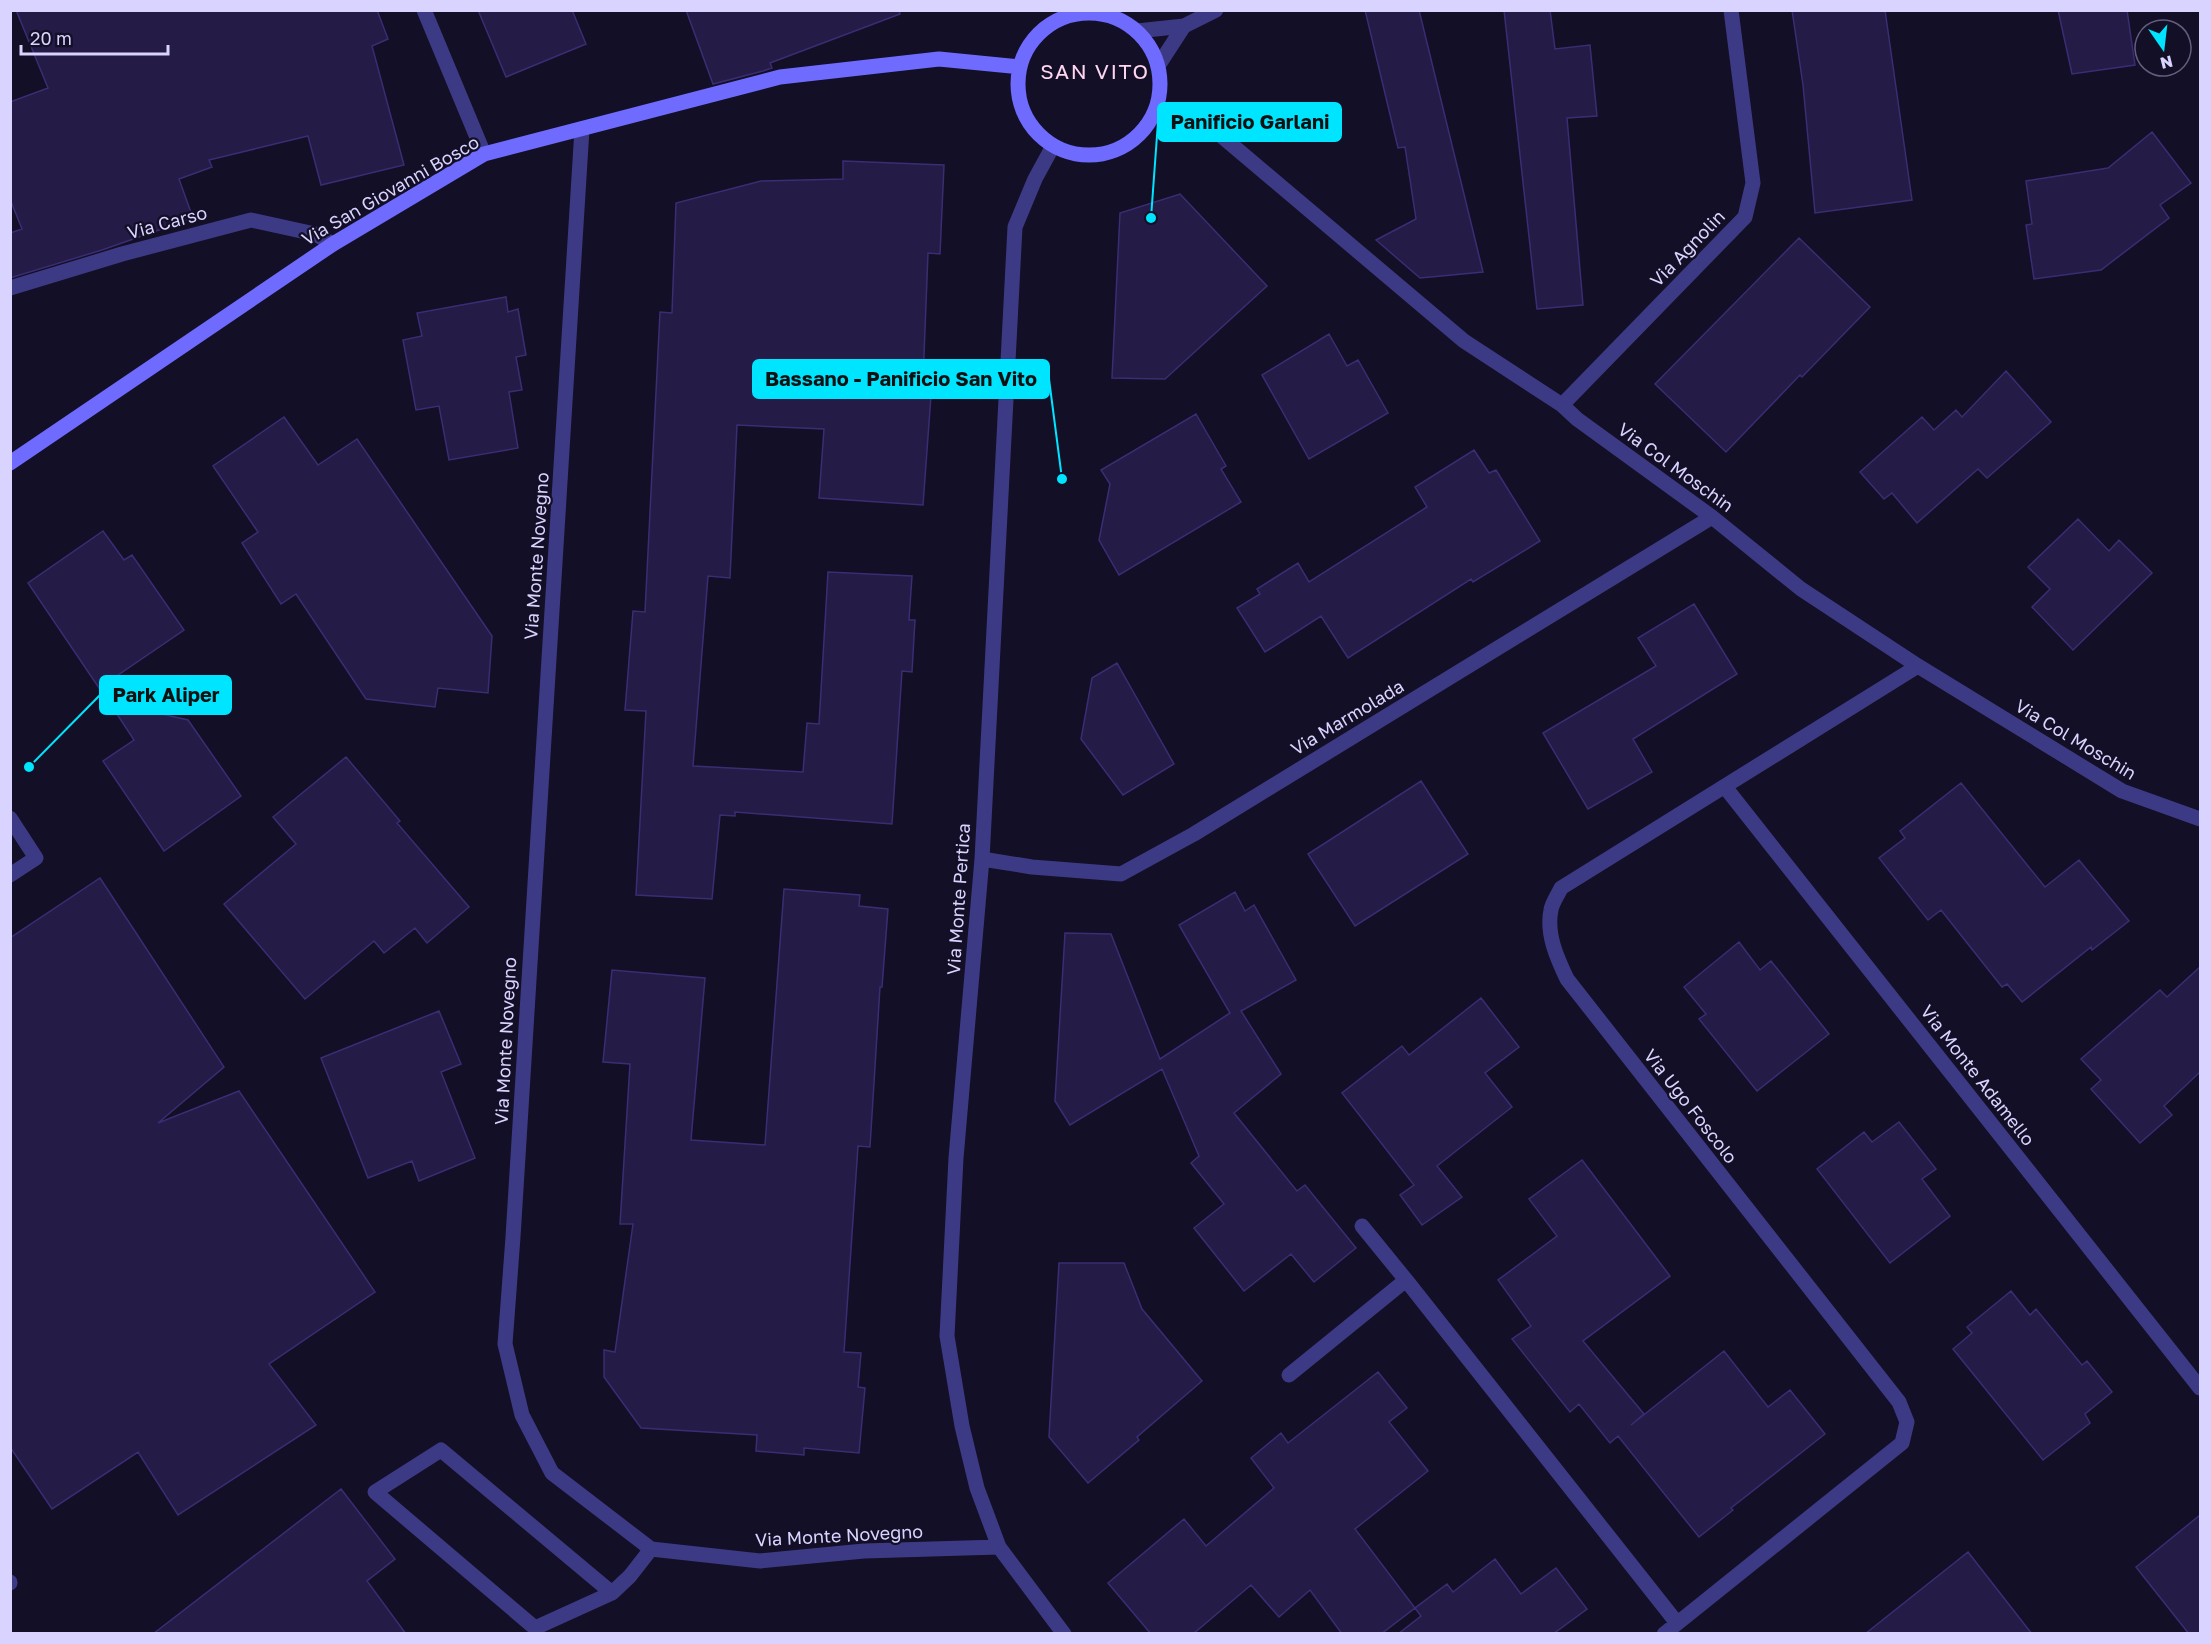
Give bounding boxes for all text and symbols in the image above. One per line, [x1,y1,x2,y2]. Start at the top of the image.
scale bar [21,18,168,56]
north arrow [2133,18,2193,78]
text: 20 m [30,27,72,49]
text: N [2158,51,2175,74]
district label: SAN VITO [1040,58,1150,84]
callout: Panificio Garlani [1158,103,1341,141]
text: Panificio Garlani [1170,109,1330,133]
street label: Via San Giovanni Bosco [297,130,483,250]
street label: Via Carso [125,201,209,243]
street label: Via Agnolin [1645,205,1729,291]
callout: Bassano - Panificio San Vito [753,360,1049,398]
text: Bassano - Panificio San Vito [765,366,1037,390]
street label: Via Col Moschin [1614,418,1738,516]
street label: Via Monte Novegno [519,471,553,641]
street label: Via Marmolada [1286,675,1408,759]
callout: Park Aliper [100,676,231,714]
text: Park Aliper [112,682,220,706]
street label: Via Col Moschin [2011,694,2141,784]
street label: Via Monte Pertica [942,822,974,976]
street label: Via Monte Novegno [490,956,520,1126]
street label: Via Monte Adamello [1916,1000,2040,1150]
street label: Via Ugo Foscolo [1640,1044,1742,1168]
street label: Via Monte Novegno [754,1520,924,1550]

